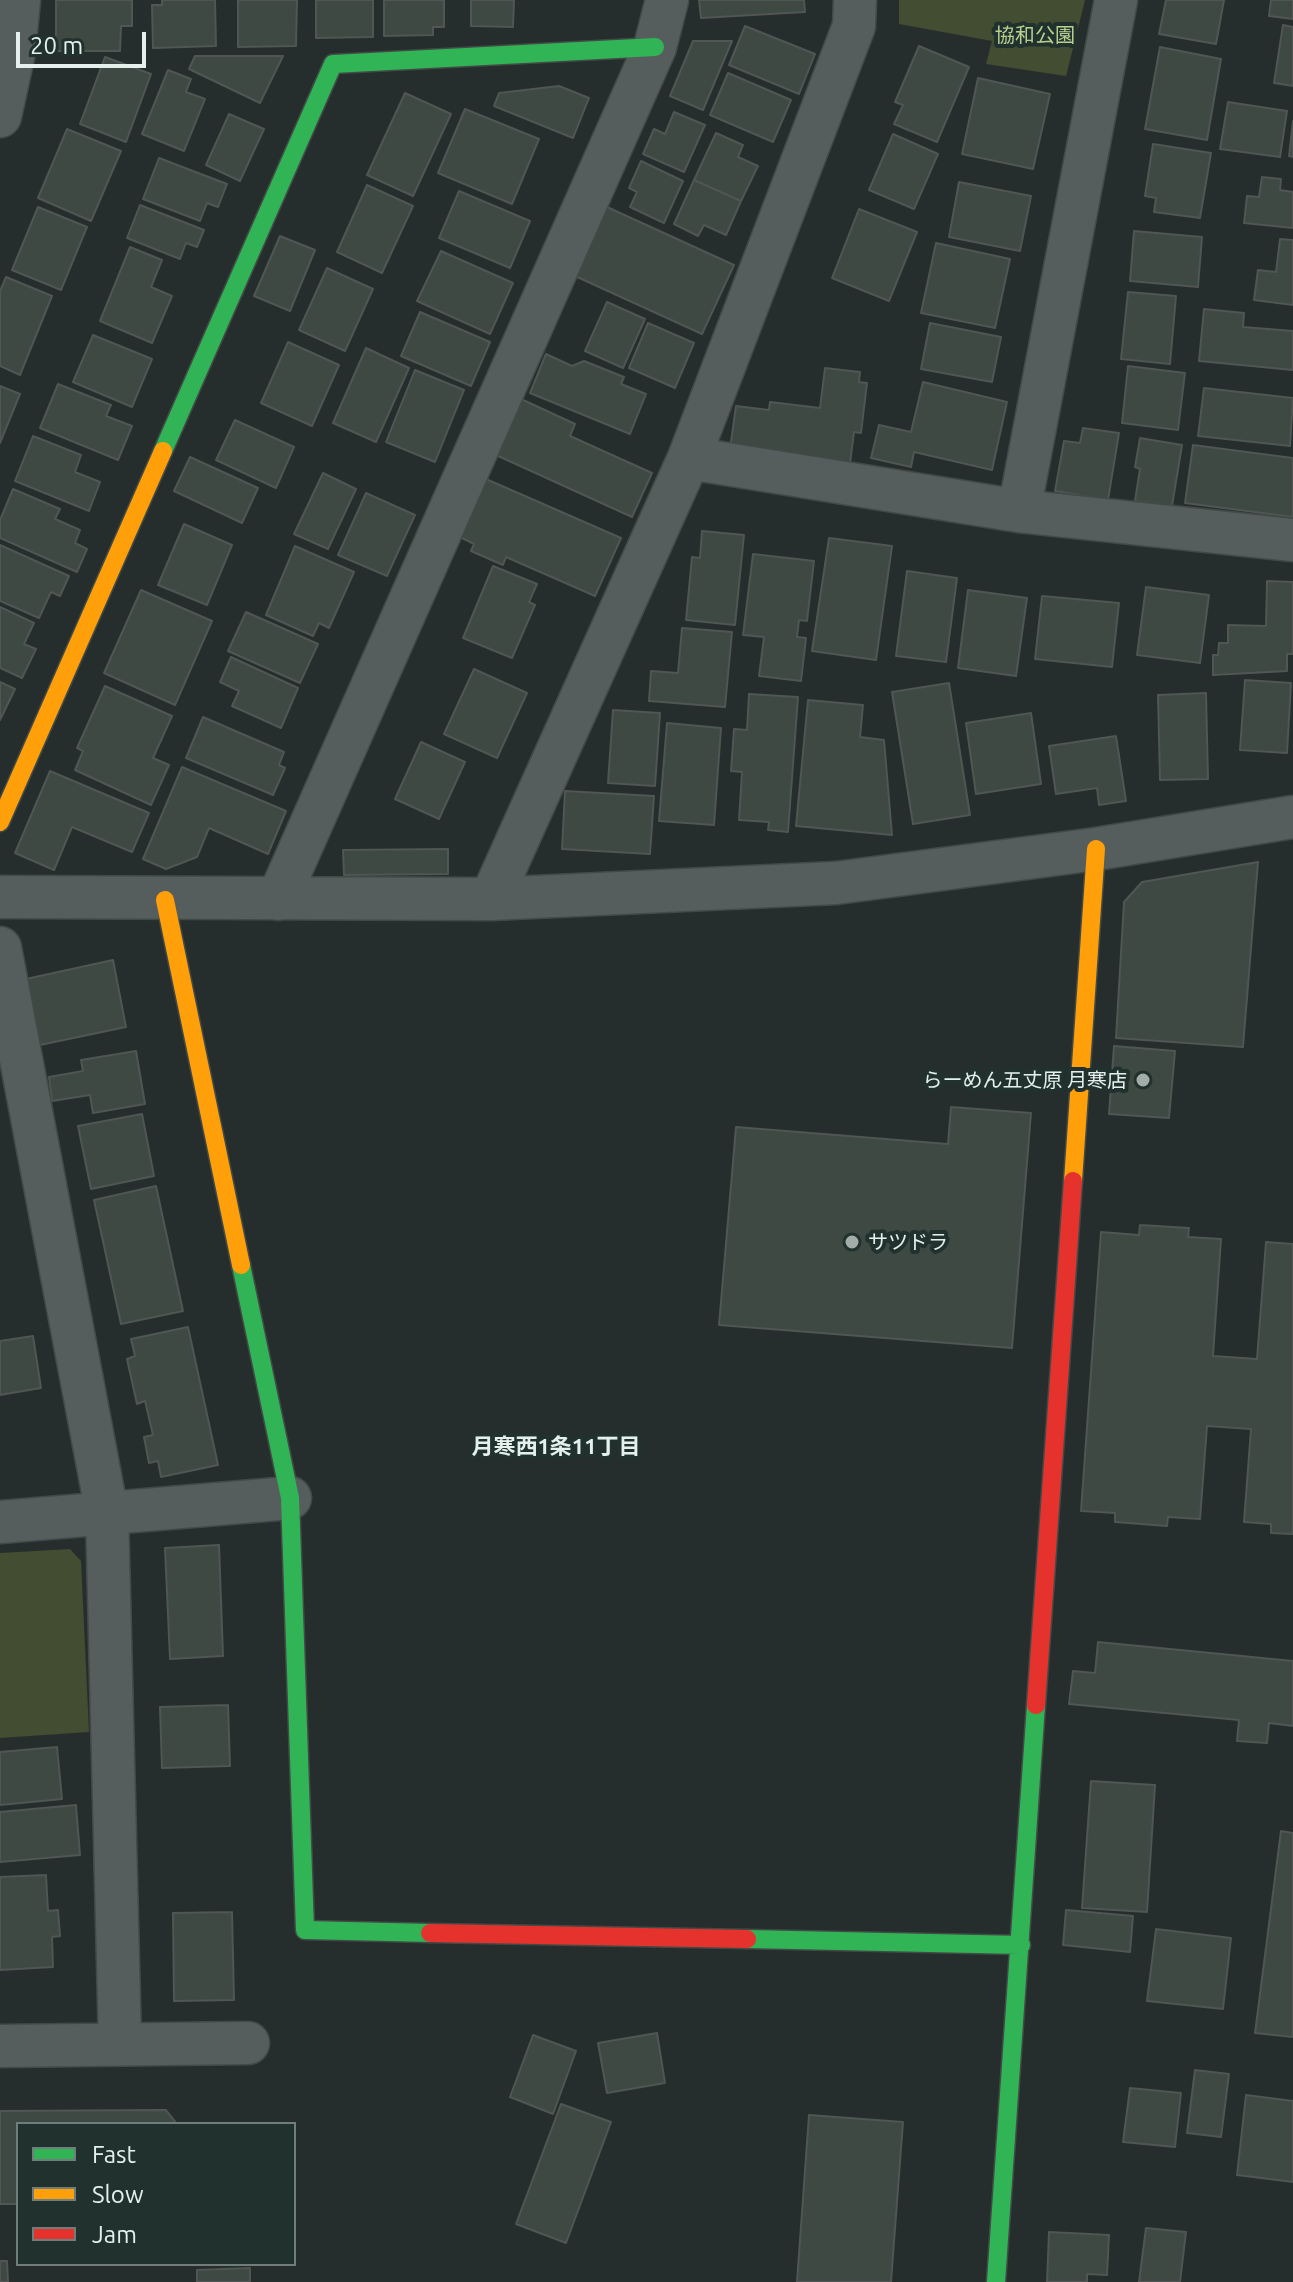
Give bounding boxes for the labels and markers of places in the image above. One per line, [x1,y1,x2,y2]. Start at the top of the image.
place label: らーめん五丈原 月寒店 [922,1068,1127,1092]
marker: らーめん五丈原 月寒店 [1134,1071,1152,1089]
place label: サツドラ [868,1230,948,1254]
marker: サツドラ [843,1233,861,1251]

